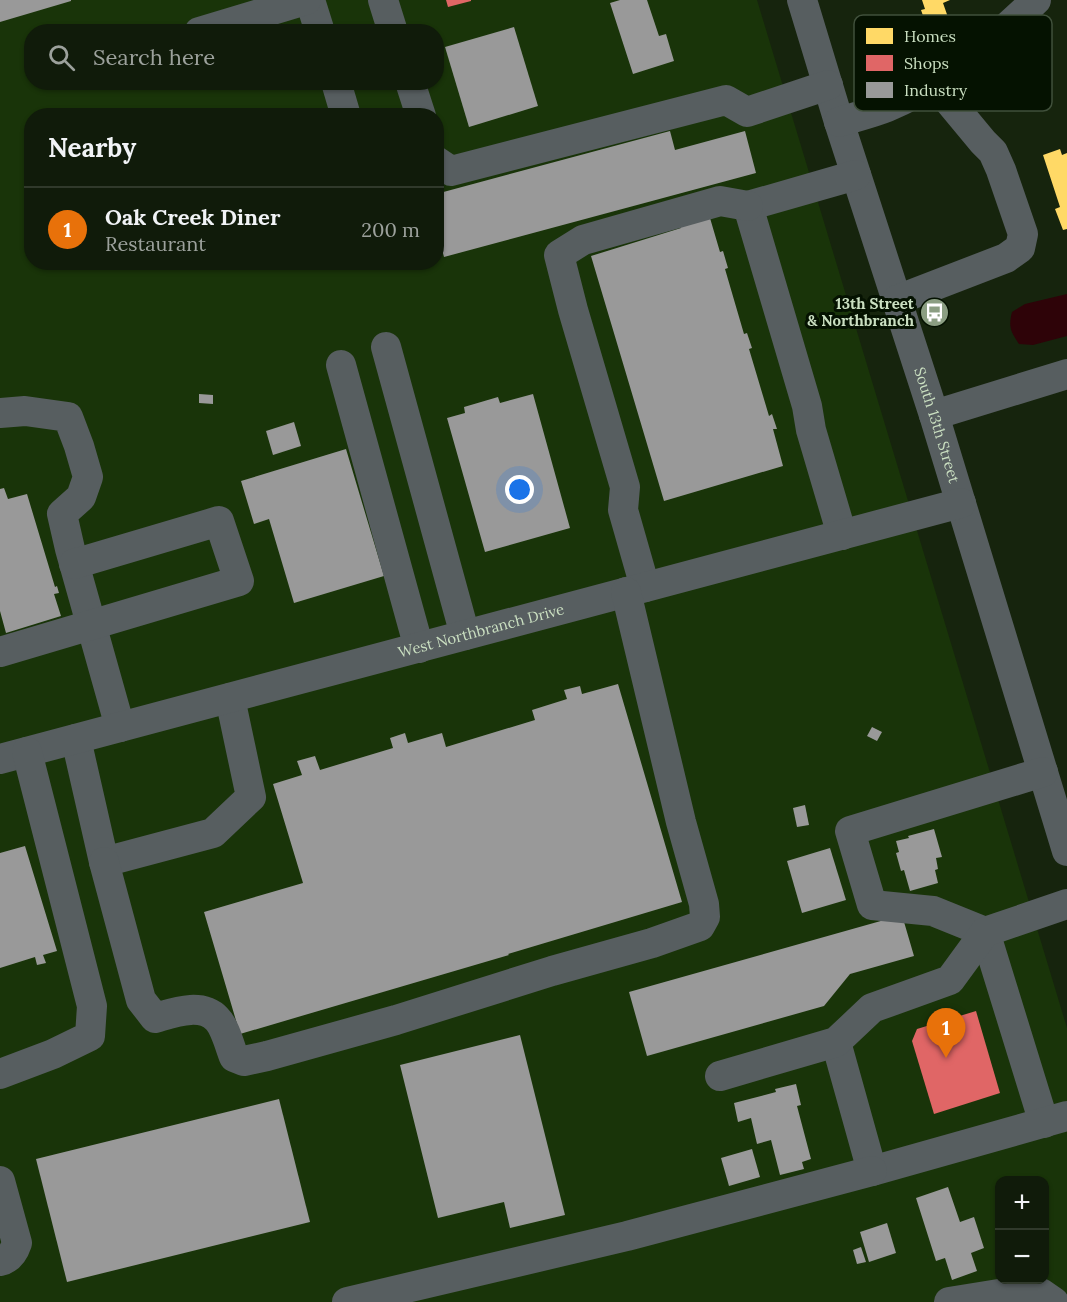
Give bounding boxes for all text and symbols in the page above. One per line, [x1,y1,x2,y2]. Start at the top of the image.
legend [854,15,1052,111]
search box [24,24,444,90]
text: Homes [904,26,956,46]
icon: search [45,41,78,74]
text: Search here [93,43,215,71]
text: Shops [904,53,949,73]
text: Industry [904,80,968,100]
text: Nearby [48,131,136,164]
text: Oak Creek Diner [105,203,280,231]
text: 1 [63,217,72,242]
text: 200 m [361,217,420,242]
text: Restaurant [105,231,206,256]
place label: 13th Street & Northbranch [807,294,915,330]
bus stop icon: 13th Street & Northbranch [919,297,951,329]
street label: South 13th Street [910,365,964,485]
your location [505,475,534,504]
street label: West Northbranch Drive [396,599,566,662]
pin: 1 [926,1008,966,1058]
map controls [995,1176,1049,1284]
button: + [995,1176,1049,1230]
button: − [995,1230,1049,1284]

